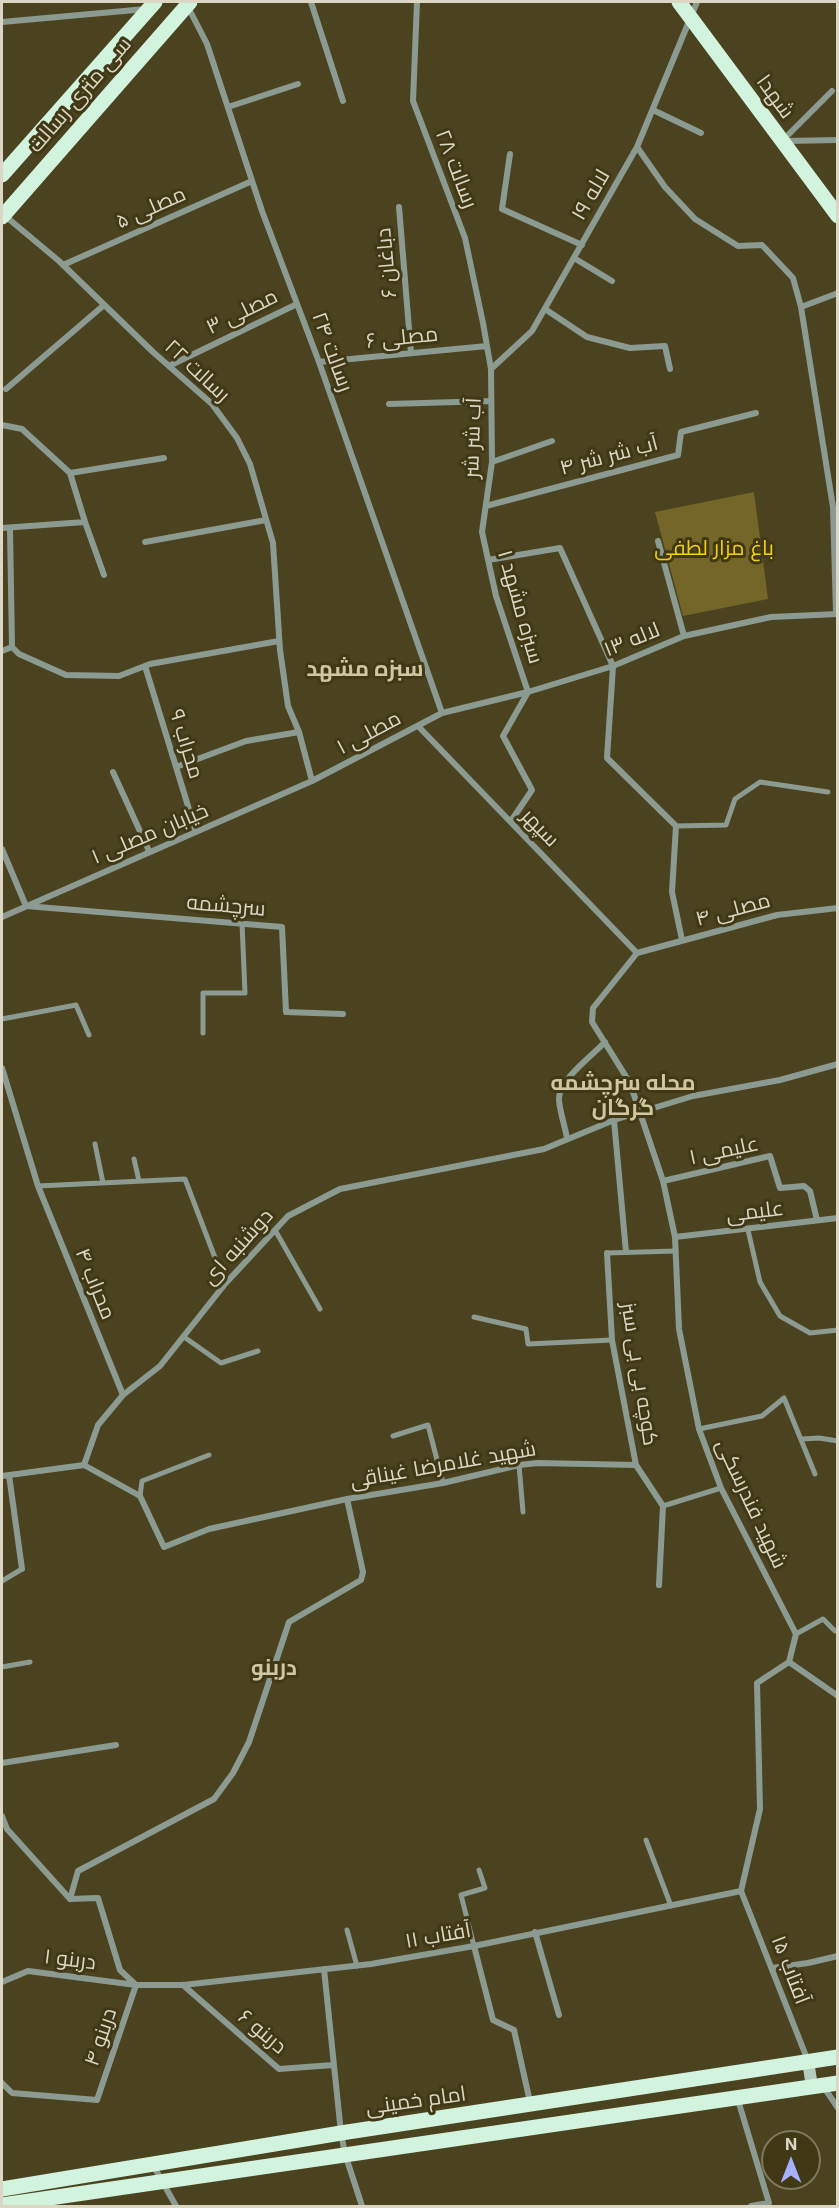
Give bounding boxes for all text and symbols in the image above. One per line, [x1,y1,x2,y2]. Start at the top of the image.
street label: سی متری رسالت [23,32,137,158]
street label: شهدا [751,70,799,124]
street label: ۲۸ رسالت [430,126,482,212]
street label: ۱۹ لاله [566,165,616,225]
street label: ۵ مصلی [112,181,190,235]
street label: ۶ دباغان [371,227,403,299]
street label: ۳ مصلی [202,284,282,340]
street label: ۲۴ رسالت [306,309,358,395]
street label: ۶ مصلی [365,322,439,354]
street label: ۲۲ رسالت [159,334,235,408]
street label: آب شر شر [459,397,487,479]
street label: ۴ آب شر شر [557,431,661,481]
park label: باغ مزار لطفی [654,536,774,562]
street label: ۱ سبزه مشهد [492,547,548,667]
street label: لاله ۱۳ [600,617,664,663]
district label: سبزه مشهد [306,656,424,682]
street label: ۹ محراب [163,706,209,782]
street label: ۱ مصلی [333,706,405,760]
street label: خیابان مصلی ۱ [88,798,212,870]
street label: سپهر [516,804,564,852]
street label: ۴ مصلی [693,888,773,932]
street label: سرچشمه [185,890,267,922]
district label: محله سرچشمه گرگان [551,1070,695,1122]
street label: ۱ علیمی [687,1131,761,1171]
street label: علیمی [725,1196,785,1228]
street label: دوشنبه ای [197,1204,279,1290]
street label: ۴ محراب [69,1245,121,1323]
street label: کوچه بی بی سبز [615,1300,663,1448]
street label: شهید فندرسکی [710,1435,792,1573]
street label: شهید غلامرضا غیناقی [348,1436,538,1494]
district label: دربنو [251,1655,297,1681]
street label: آفتاب ۱۱ [403,1918,473,1954]
street label: آفتاب ۱۵ [765,1932,815,2008]
street label: دربنو ۱ [43,1944,97,1976]
street label: ۴ دربنو [79,2005,123,2069]
street label: ۶ دربنو [233,2005,291,2059]
street label: امام خمینی [364,2081,468,2121]
north arrow [761,2130,821,2190]
text: N [785,2134,797,2154]

